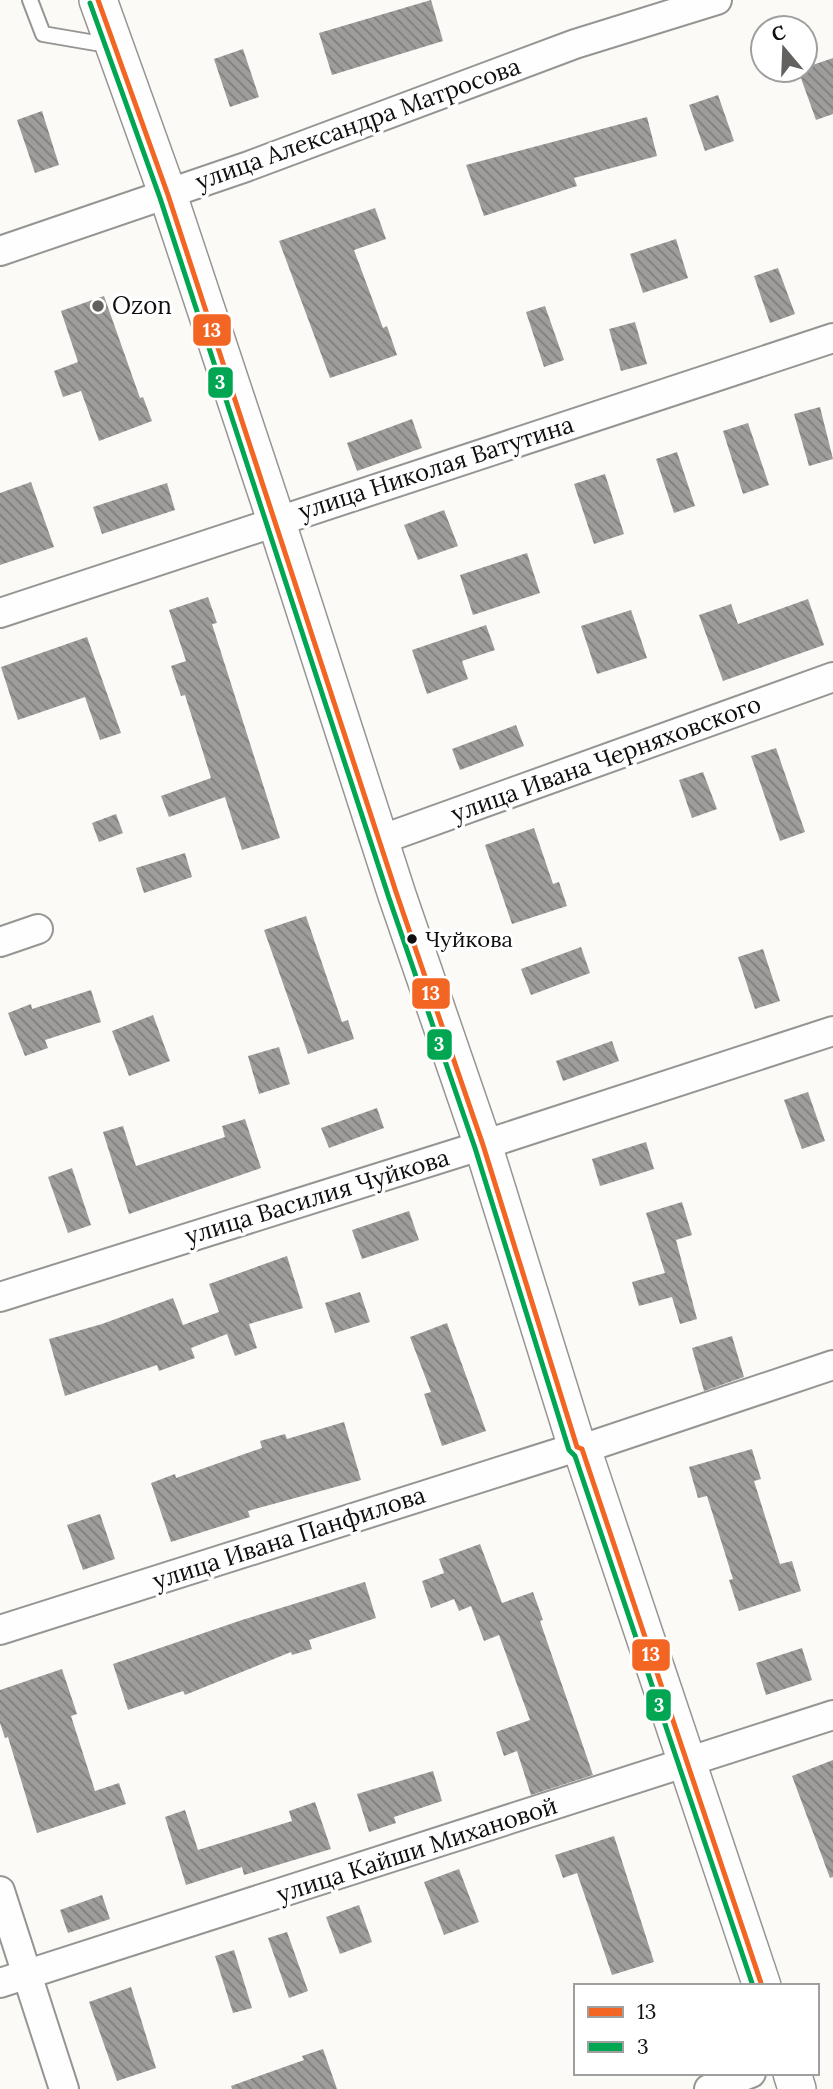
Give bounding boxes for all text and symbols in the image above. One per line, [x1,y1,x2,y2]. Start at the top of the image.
north arrow [749,14,819,84]
text: С [768,19,789,46]
street label: улица Александра Матросова [191,50,525,197]
place label: Ozon [112,290,172,321]
marker: Ozon [90,298,106,314]
line badge: 13 [192,313,232,347]
text: 13 [203,318,221,342]
line badge: 3 [207,366,234,399]
text: 3 [215,370,225,394]
street label: улица Николая Ватутина [294,408,577,527]
street label: улица Ивана Черняховского [447,688,765,829]
place label: Чуйкова [425,925,513,953]
marker: Чуйкова [405,932,419,946]
line badge: 13 [411,977,451,1010]
text: 13 [422,981,440,1005]
line badge: 3 [426,1028,453,1061]
text: 3 [434,1032,444,1056]
street label: улица Василия Чуйкова [181,1142,453,1252]
street label: улица Ивана Панфилова [149,1479,429,1596]
line badge: 13 [631,1638,671,1672]
text: 13 [642,1642,660,1666]
line badge: 3 [645,1688,672,1722]
text: 3 [654,1693,664,1717]
street label: улица Кайши Михановой [273,1789,561,1910]
legend [574,1984,819,2075]
text: 13 [637,1998,656,2025]
text: 3 [637,2033,649,2060]

